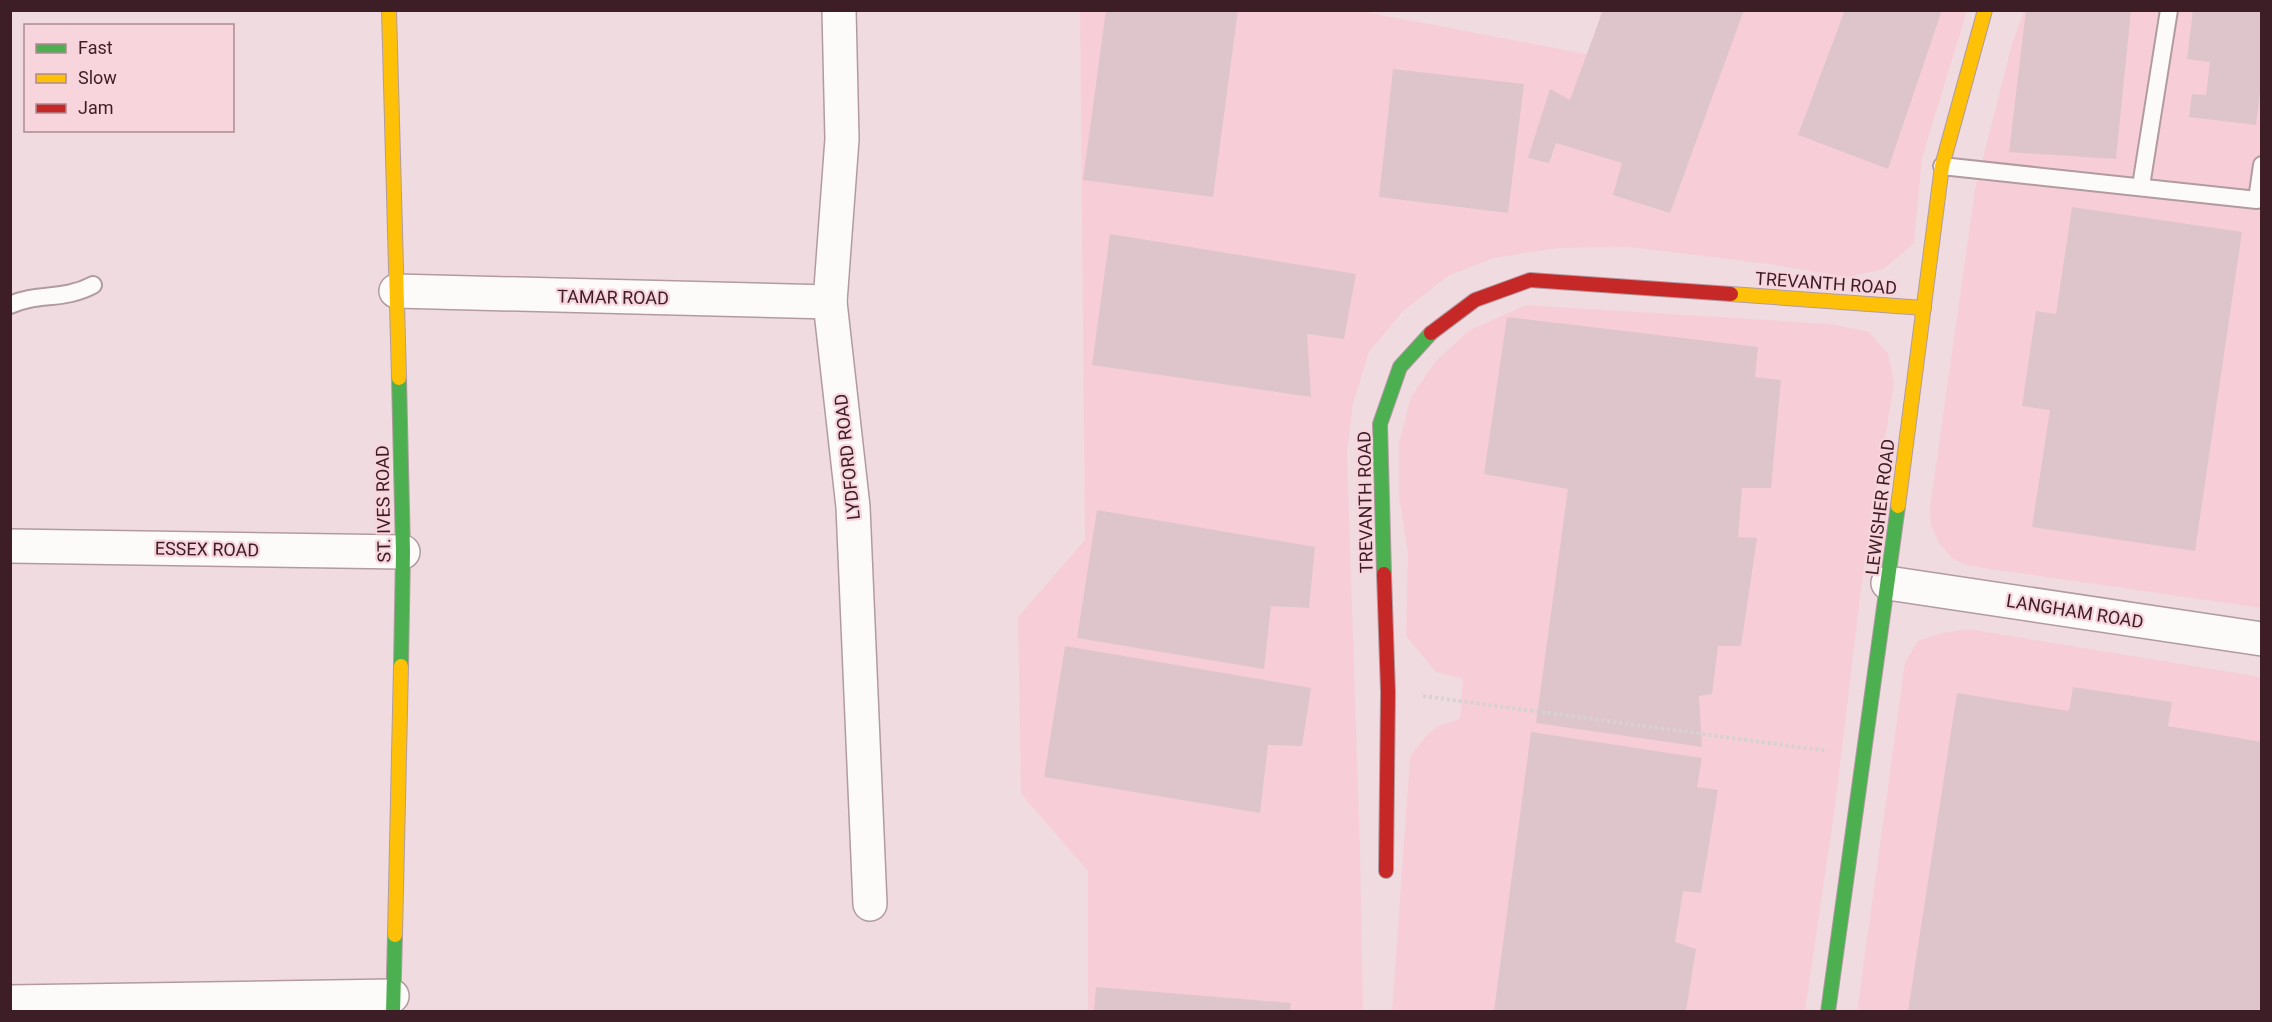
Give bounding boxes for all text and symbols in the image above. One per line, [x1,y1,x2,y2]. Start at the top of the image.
legend [24,24,234,132]
text: Fast [78,37,113,58]
text: Slow [78,67,117,88]
text: Jam [78,97,114,118]
street label: TREVANTH ROAD [1754,268,1898,298]
street label: TAMAR ROAD [557,286,669,308]
street label: LYDFORD ROAD [830,393,864,521]
street label: TREVANTH ROAD [1353,431,1377,573]
street label: LEWISHER ROAD [1861,438,1899,576]
street label: ST. IVES ROAD [371,445,395,563]
street label: ESSEX ROAD [155,538,259,560]
street label: LANGHAM ROAD [2005,590,2145,632]

